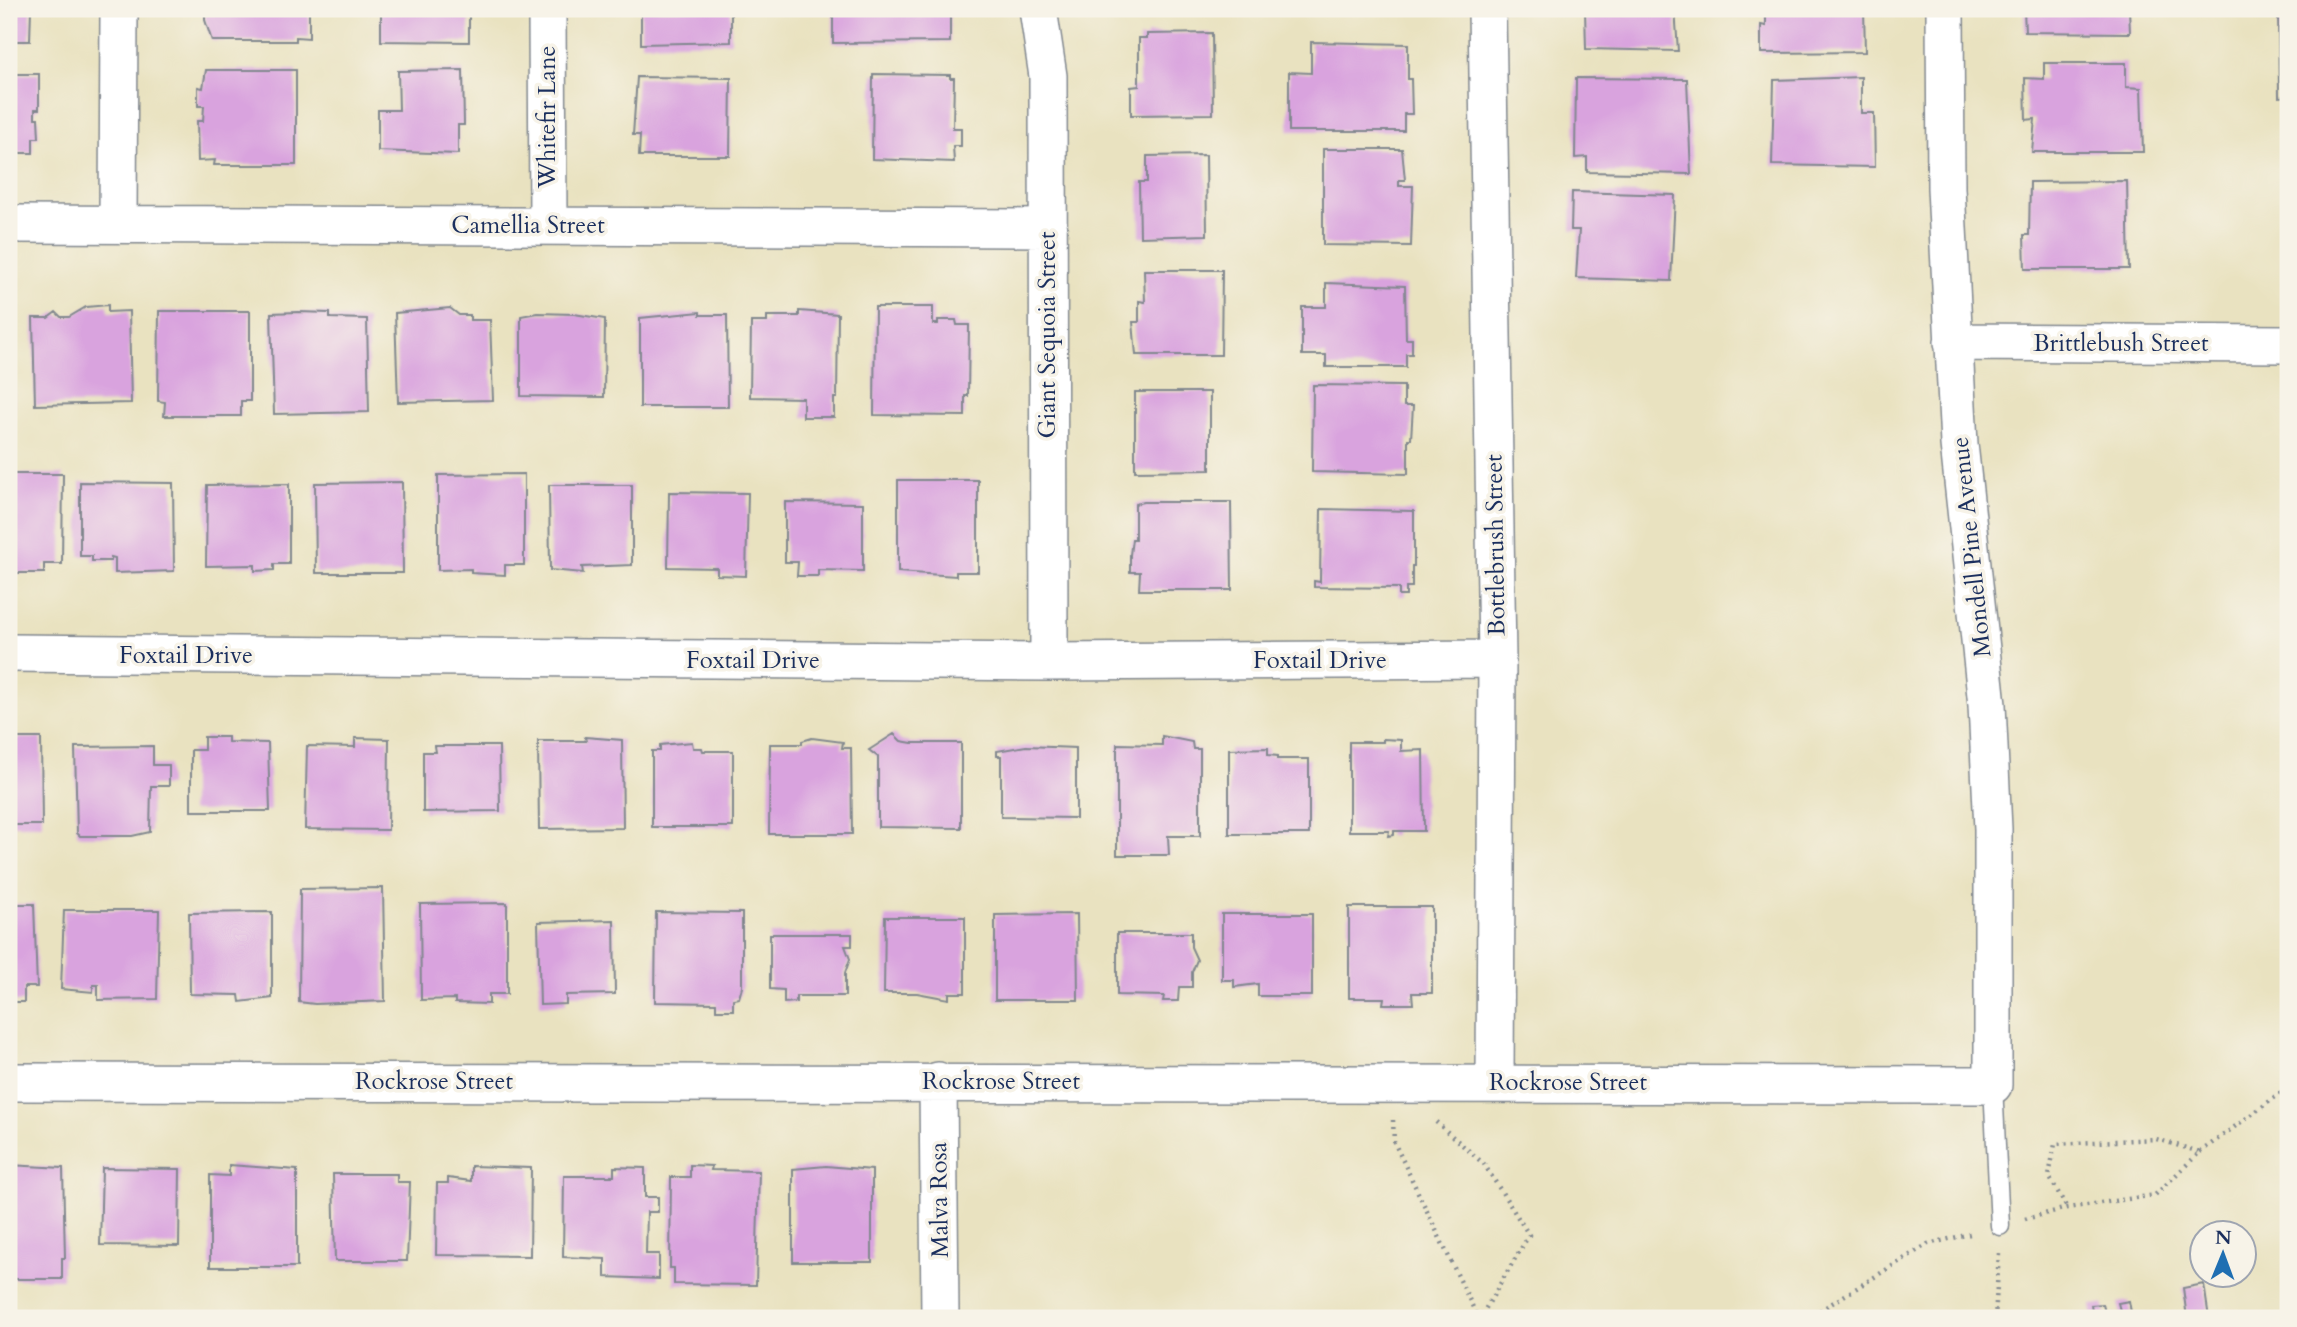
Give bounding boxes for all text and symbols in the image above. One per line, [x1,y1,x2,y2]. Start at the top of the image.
street label: Whitefir Lane [531,45,564,190]
street label: Camellia Street [451,209,605,242]
street label: Giant Sequoia Street [1031,231,1064,439]
street label: Brittlebush Street [2033,327,2209,360]
street label: Mondell Pine Avenue [1944,435,1999,659]
street label: Bottlebrush Street [1477,453,1514,636]
street label: Foxtail Drive [119,639,253,672]
street label: Foxtail Drive [686,644,820,677]
street label: Foxtail Drive [1253,644,1387,677]
street label: Rockrose Street [355,1065,514,1098]
street label: Rockrose Street [922,1065,1081,1098]
street label: Rockrose Street [1489,1066,1648,1099]
street label: Malva Rosa [922,1141,957,1258]
north arrow [2188,1218,2258,1288]
text: N [2215,1225,2232,1251]

